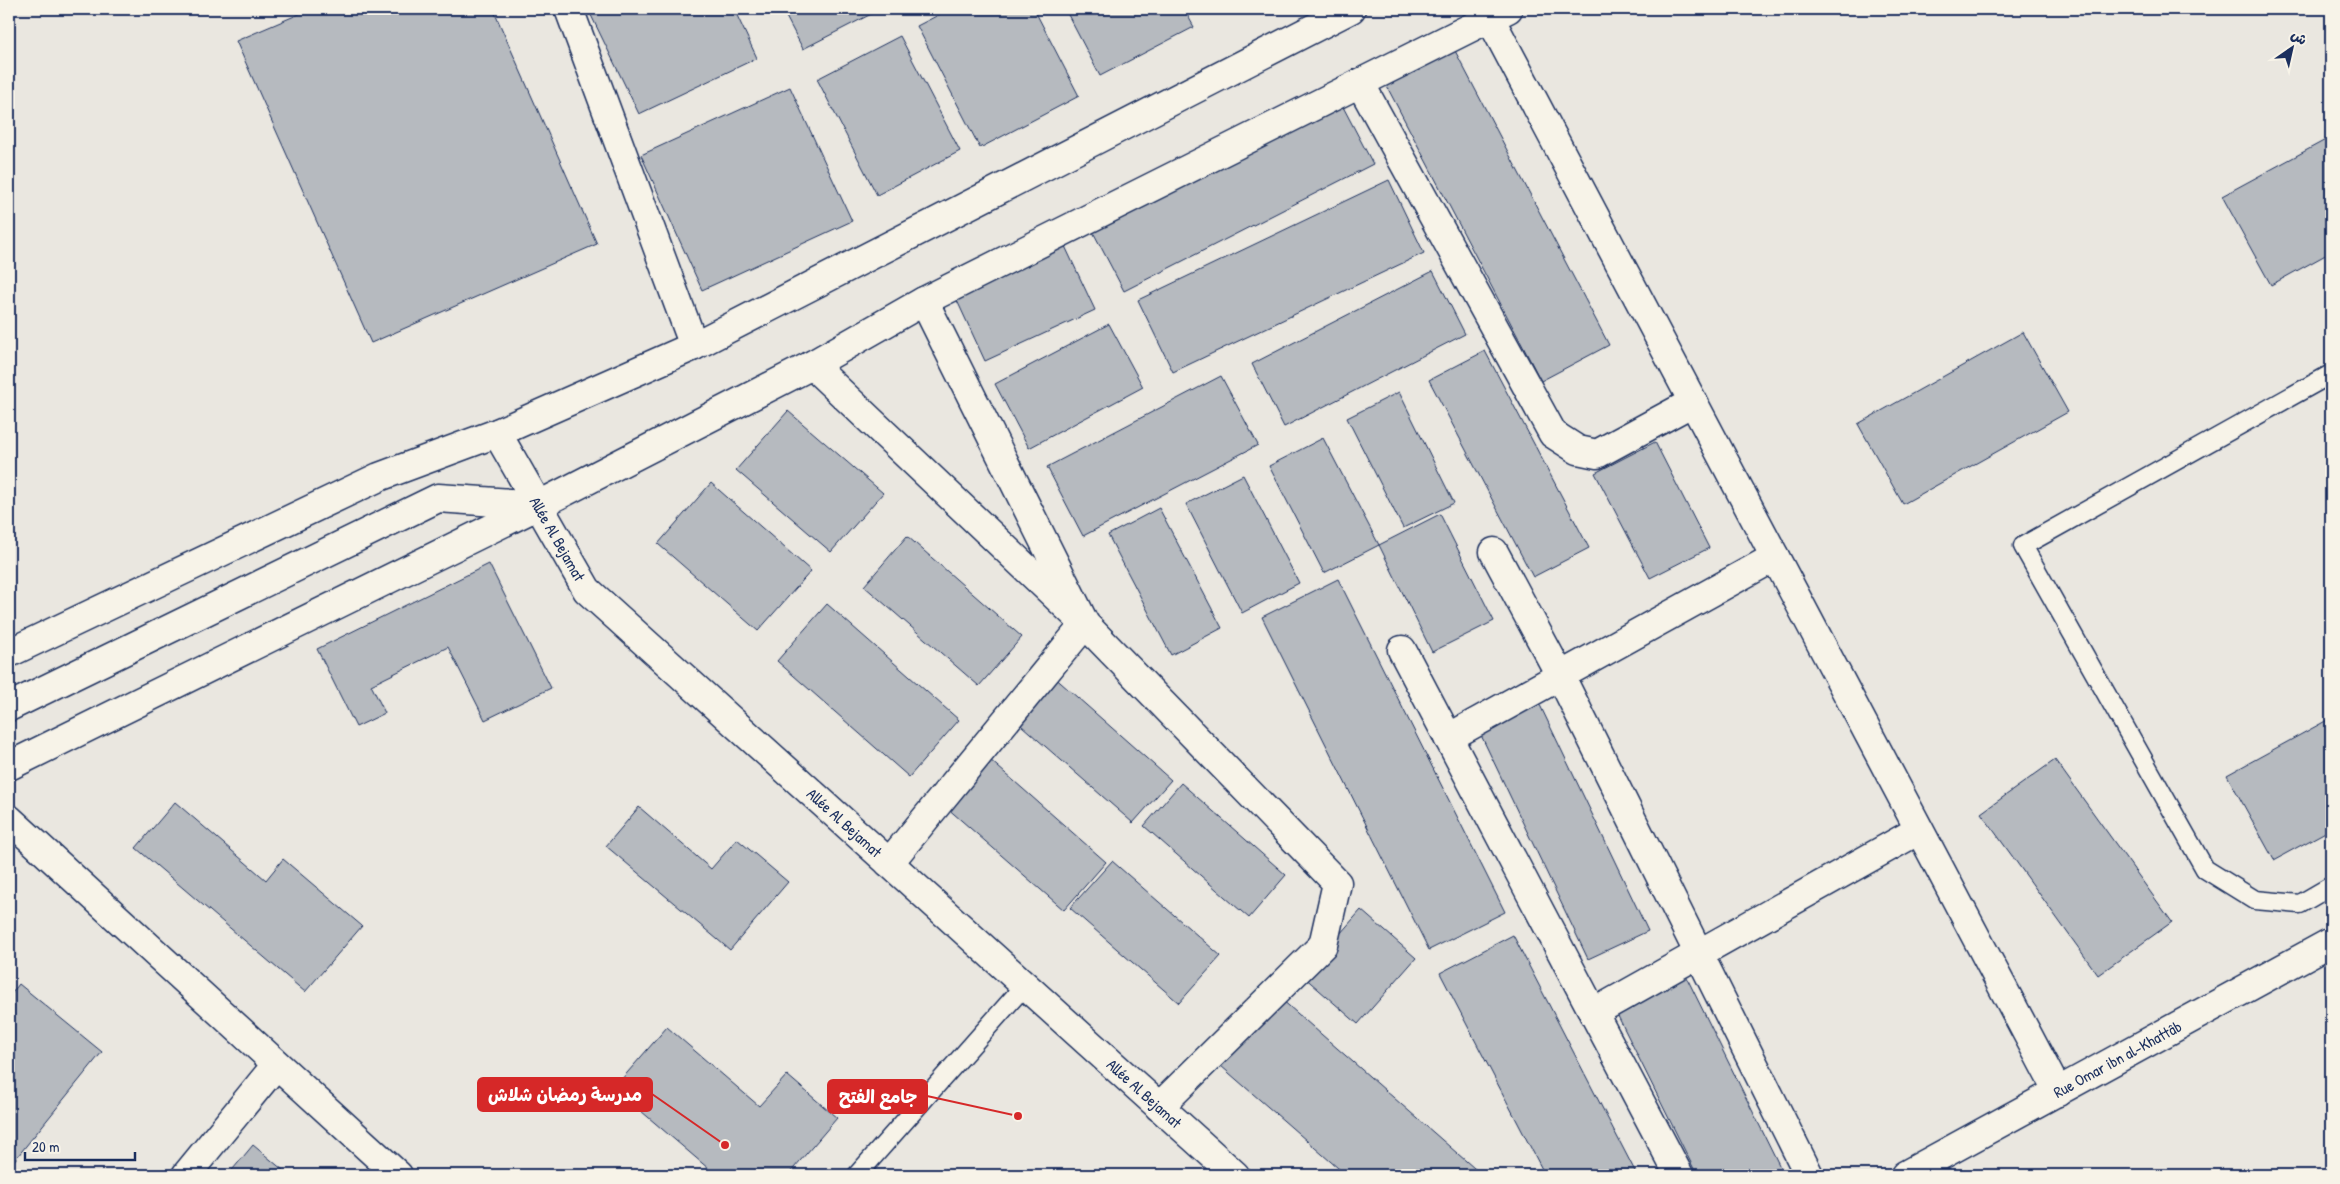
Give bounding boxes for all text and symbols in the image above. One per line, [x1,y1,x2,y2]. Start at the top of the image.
north arrow [2268,22,2318,72]
text: ش [2288,25,2311,49]
street label: Allée Al Bejamat [525,493,591,586]
street label: Allée Al Bejamat [802,783,887,863]
street label: Rue Omar ibn al-Khattâb [2049,1015,2185,1103]
street label: Allée Al Bejamat [1102,1054,1187,1133]
callout: مدرسة رمضان شلاش [478,1078,652,1111]
callout: جامع الفتح [828,1080,927,1113]
text: مدرسة رمضان شلاش [488,1082,642,1107]
text: جامع الفتح [839,1084,918,1110]
scale bar [25,1129,135,1161]
text: 20 m [32,1136,59,1157]

